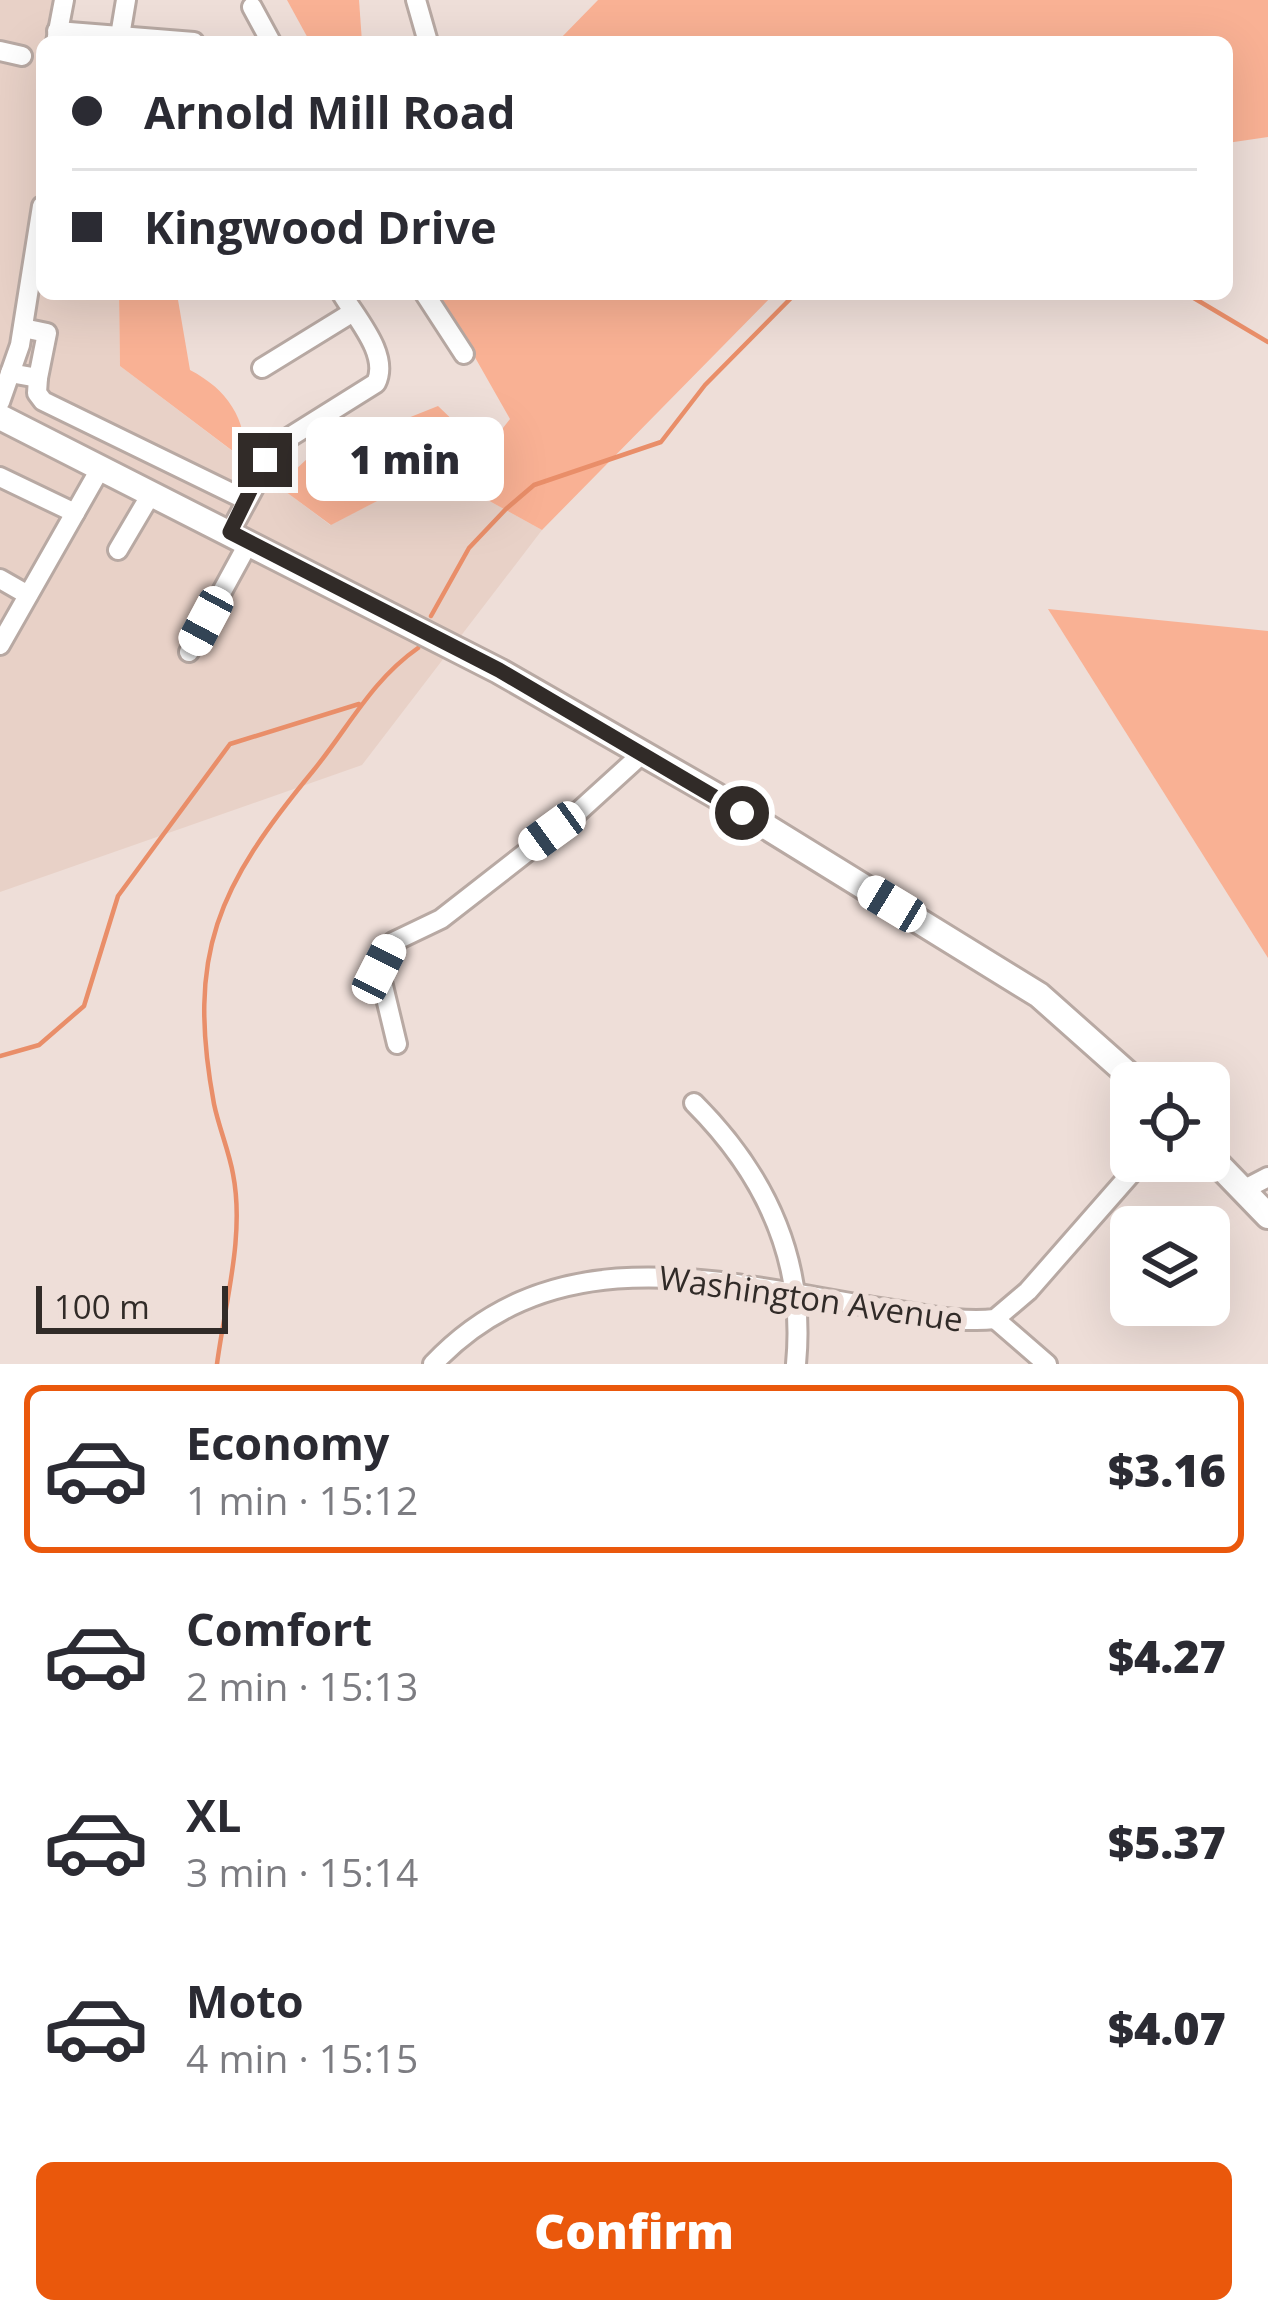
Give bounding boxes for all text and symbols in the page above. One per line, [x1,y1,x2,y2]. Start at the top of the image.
text: Arnold Mill Road [144,81,515,142]
text: Kingwood Drive [144,196,497,257]
callout: 1 min [307,418,505,502]
text: 1 min [350,432,460,485]
route end [238,433,292,487]
car [173,581,239,661]
route start [715,786,769,840]
car [512,795,592,867]
car [852,870,932,938]
car [347,929,411,1009]
map controls [1110,1062,1230,1326]
button: locate [1110,1062,1230,1182]
button: layers [1110,1206,1230,1326]
street label: Washington Avenue [656,1254,966,1342]
scale bar [36,1280,228,1333]
text: 100 m [54,1284,150,1329]
text: Economy [186,1412,389,1473]
icon: car [42,1415,150,1523]
text: $3.16 [1108,1439,1226,1500]
text: 1 min · 15:12 [186,1473,418,1526]
text: Comfort [186,1598,372,1659]
icon: car [42,1601,150,1709]
text: $4.27 [1108,1625,1226,1686]
text: 2 min · 15:13 [186,1659,418,1712]
text: XL [186,1784,241,1845]
icon: car [42,1787,150,1895]
text: $5.37 [1108,1811,1226,1872]
text: 3 min · 15:14 [186,1845,418,1898]
text: Moto [186,1970,304,2031]
icon: car [42,1973,150,2081]
text: $4.07 [1108,1997,1226,2058]
text: 4 min · 15:15 [186,2031,418,2084]
button: Confirm [36,2162,1232,2300]

